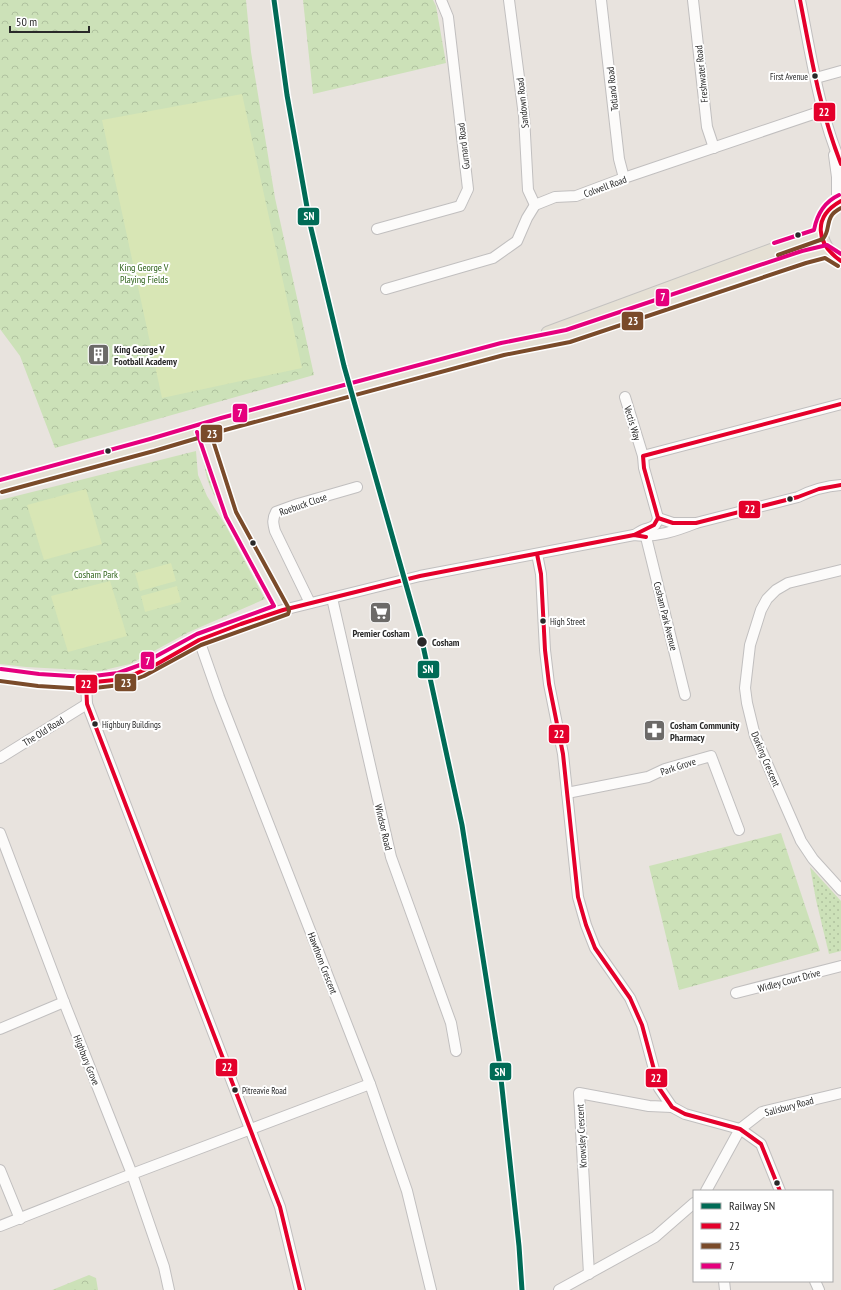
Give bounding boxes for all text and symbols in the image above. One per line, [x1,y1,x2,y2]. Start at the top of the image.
scale bar [10,8,89,34]
text: 50 m [16,14,37,29]
street label: Freshwater Road [692,45,711,103]
street label: Totland Road [604,66,621,112]
place label: First Avenue [770,71,808,82]
marker: First Avenue [810,71,820,81]
street label: Sandown Road [513,77,532,129]
line badge: 22 [813,102,836,122]
text: 22 [819,105,829,119]
street label: Gurnard Road [454,122,473,170]
street label: Colwell Road [582,173,628,200]
line badge: SN [297,207,320,226]
text: SN [304,209,314,223]
unlabelled marker [793,230,803,240]
park label: King George V Playing Fields [120,261,169,286]
line badge: 7 [655,288,670,307]
text: 7 [660,290,666,304]
line badge: 23 [621,311,644,331]
text: 23 [628,314,638,328]
building icon: King George V Football Academy [86,342,112,368]
place label: King George V Football Academy [114,343,178,368]
line badge: 7 [232,403,248,423]
street label: Vectis Way [621,403,644,443]
text: 7 [237,406,243,420]
line badge: 23 [200,424,223,443]
text: 23 [207,427,217,441]
unlabelled marker [103,446,113,456]
street label: Roebuck Close [278,490,329,519]
unlabelled marker [785,494,795,504]
line badge: 22 [738,500,761,519]
text: 22 [745,502,755,516]
unlabelled marker [248,538,258,548]
park label: Cosham Park [74,568,118,581]
street label: Cosham Park Avenue [651,580,680,652]
supermarket icon: Premier Cosham [368,600,394,626]
marker: High Street [538,616,548,626]
place label: High Street [550,616,586,627]
place label: Premier Cosham [352,627,410,640]
marker: Cosham [415,635,429,649]
place label: Cosham [432,636,460,649]
line badge: 7 [140,651,155,670]
text: 7 [145,654,151,668]
line badge: SN [417,660,440,679]
text: SN [423,662,433,676]
line badge: 23 [114,673,137,692]
line badge: 22 [75,674,98,694]
text: 23 [121,676,131,690]
text: 22 [81,677,91,691]
street label: The Old Road [20,714,66,749]
pharmacy icon: Cosham Community Pharmacy [641,718,667,744]
marker: Highbury Buildings [90,719,100,729]
place label: Highbury Buildings [102,719,161,730]
place label: Cosham Community Pharmacy [670,719,740,744]
line badge: 22 [548,724,570,744]
text: 22 [554,727,564,741]
street label: Dorking Crescent [748,730,783,789]
street label: Park Grove [659,755,698,778]
street label: Windsor Road [372,803,395,852]
street label: Hawthorn Crescent [305,930,340,996]
street label: Widley Court Drive [756,966,822,995]
street label: Highbury Grove [71,1033,103,1087]
line badge: 22 [215,1058,238,1077]
text: 22 [222,1060,232,1074]
line badge: SN [489,1062,512,1081]
text: SN [495,1065,505,1079]
line badge: 22 [645,1068,668,1088]
text: 22 [651,1071,661,1085]
marker: Pitreavie Road [230,1085,240,1095]
place label: Pitreavie Road [242,1085,287,1096]
street label: Salisbury Road [763,1094,815,1119]
street label: Knowsley Crescent [573,1104,590,1168]
unlabelled marker [772,1178,782,1188]
legend [693,1190,833,1282]
text: Railway SN [729,1198,775,1213]
text: 22 [729,1218,740,1233]
text: 23 [729,1238,740,1253]
text: 7 [729,1258,734,1273]

